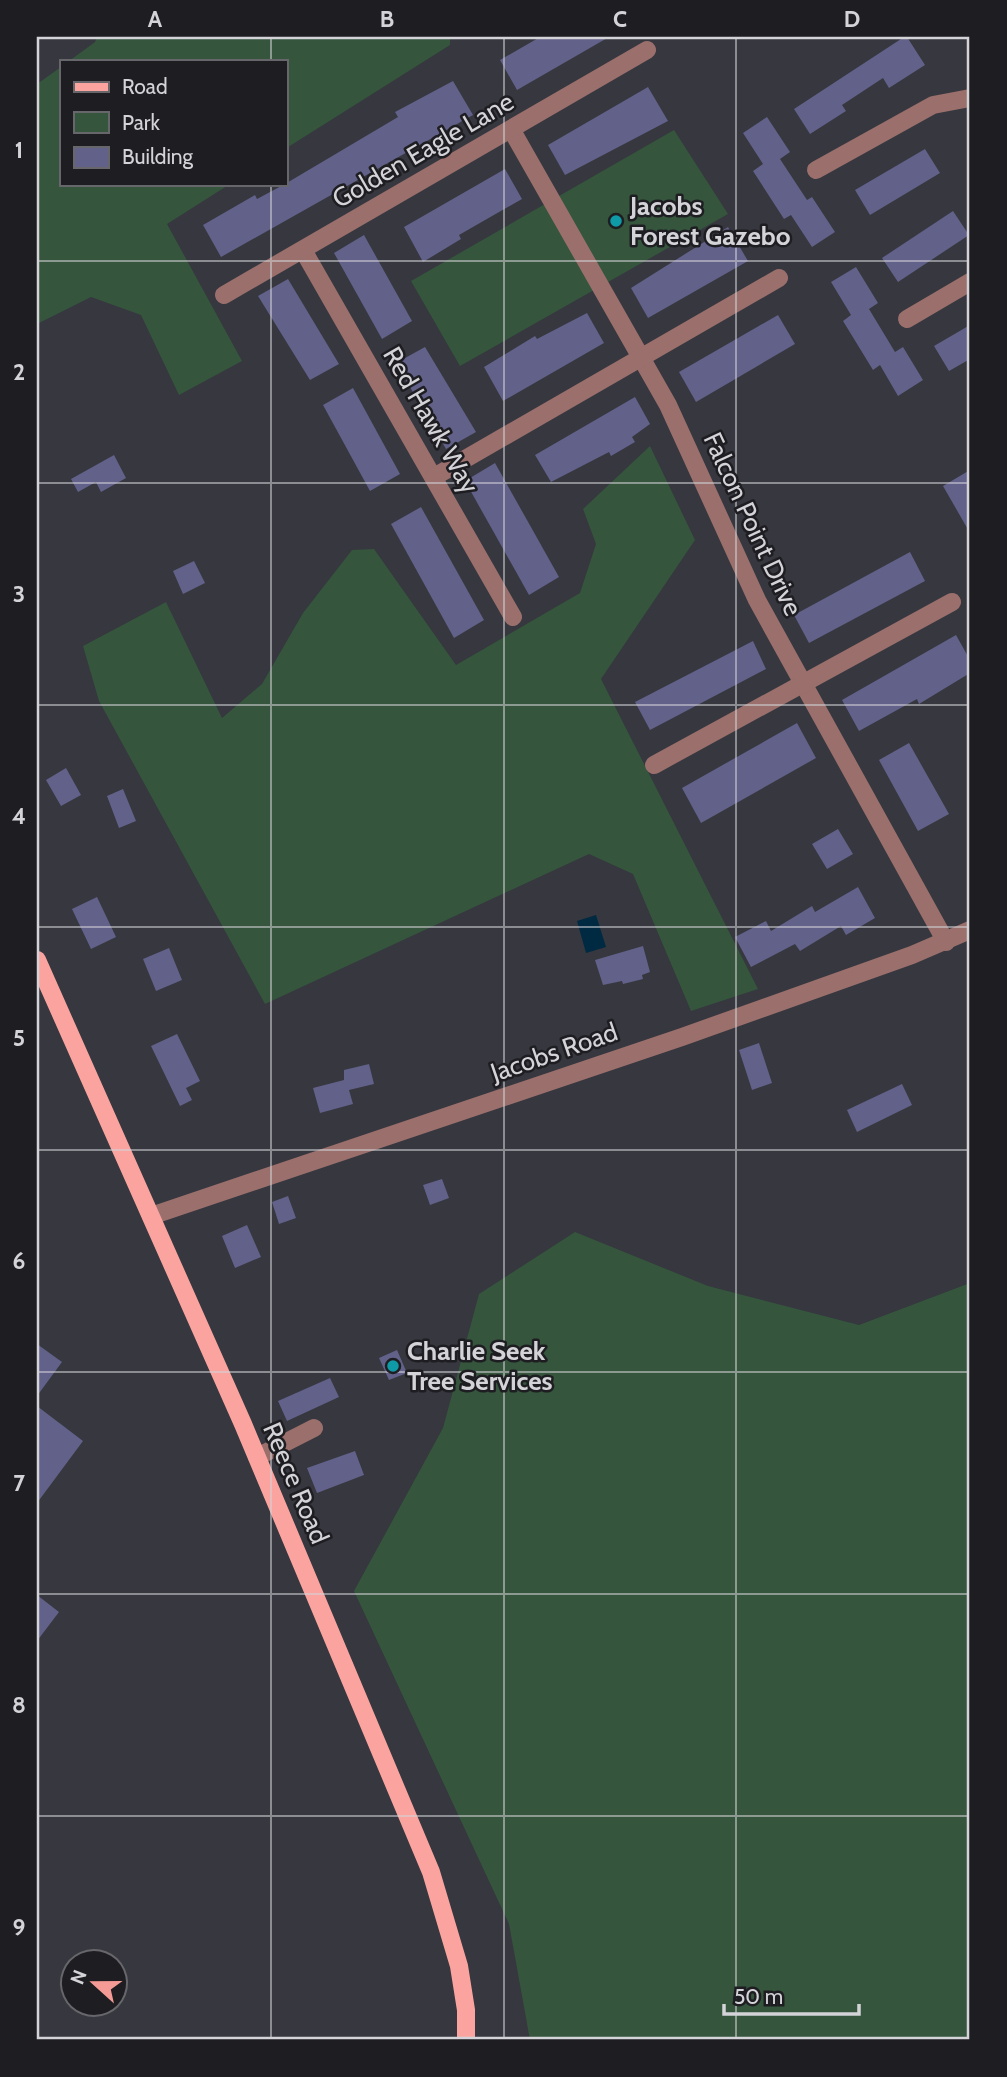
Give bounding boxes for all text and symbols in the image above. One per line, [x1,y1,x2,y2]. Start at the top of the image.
text: A [148,5,163,33]
text: B [380,5,394,33]
text: C [613,5,627,33]
text: D [844,5,860,33]
legend [60,60,287,186]
text: Road [122,74,168,99]
street label: Golden Eagle Lane [327,85,519,215]
text: Park [122,110,160,135]
text: 1 [15,136,23,164]
text: Building [122,144,194,169]
place label: Jacobs Forest Gazebo [629,190,791,252]
marker: Jacobs Forest Gazebo [608,213,624,229]
street label: Red Hawk Way [376,341,486,499]
text: 2 [13,358,25,386]
street label: Falcon Point Drive [697,427,809,621]
text: 3 [13,580,25,608]
text: 4 [12,802,26,830]
street label: Jacobs Road [485,1015,622,1089]
text: 5 [13,1024,25,1052]
text: 6 [13,1247,25,1275]
place label: Charlie Seek Tree Services [407,1335,553,1397]
marker: Charlie Seek Tree Services [385,1358,401,1374]
street label: Reece Road [256,1417,336,1549]
text: 7 [13,1469,25,1497]
text: 8 [12,1691,26,1719]
text: 9 [13,1913,25,1941]
north arrow [60,1948,130,2018]
text: N [65,1967,92,1987]
scale bar [724,1972,858,2016]
text: 50 m [734,1984,783,2009]

